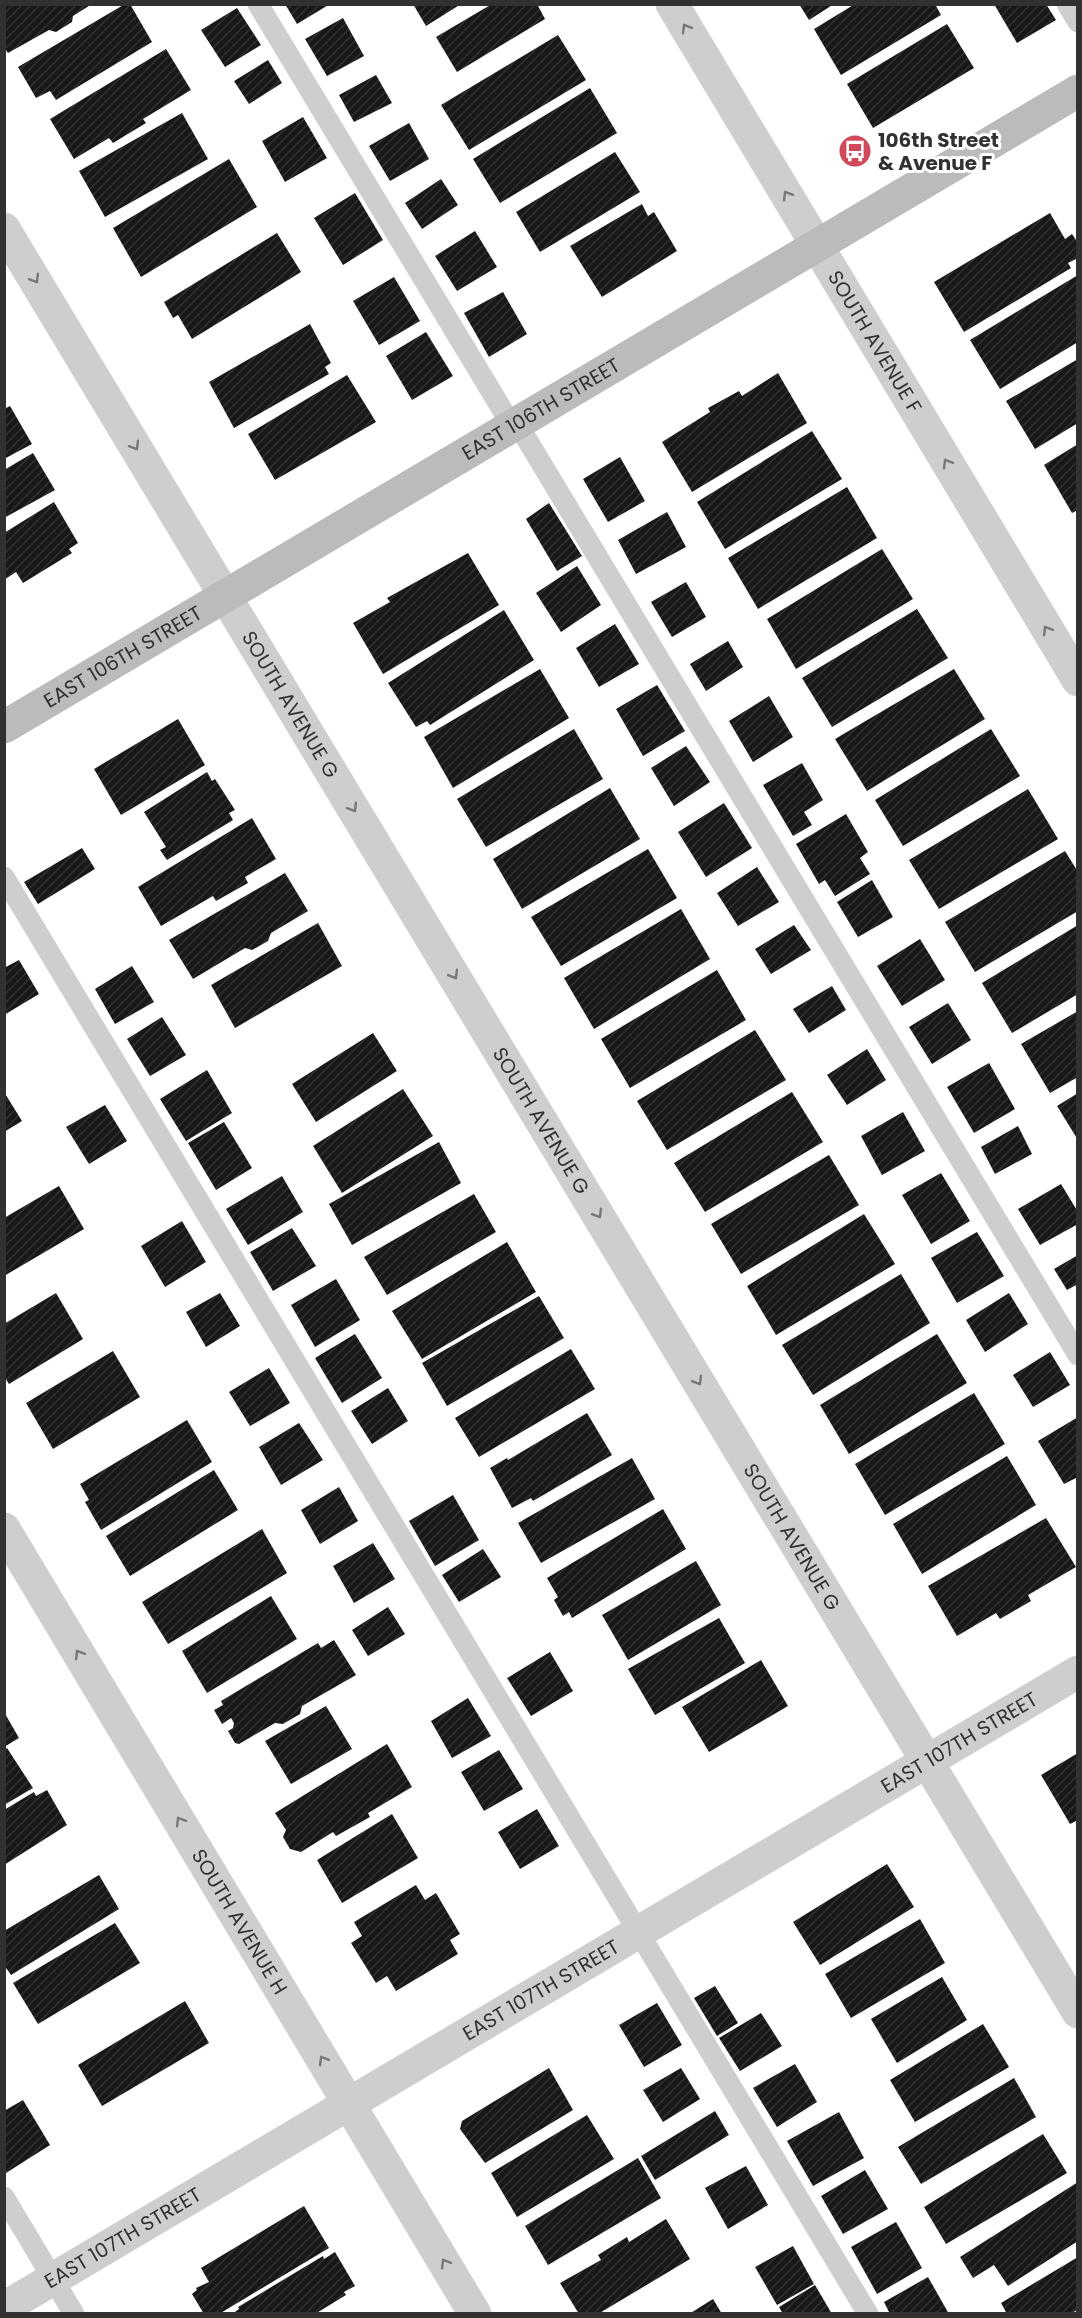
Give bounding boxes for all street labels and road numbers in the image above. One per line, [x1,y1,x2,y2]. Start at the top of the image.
street label: SOUTH AVENUE F [821,265,928,418]
street label: EAST 106TH STREET [457,351,625,467]
street label: EAST 106TH STREET [38,599,207,714]
street label: SOUTH AVENUE G [235,626,345,783]
street label: SOUTH AVENUE G [486,1042,596,1199]
street label: SOUTH AVENUE G [737,1458,847,1616]
street label: EAST 107TH STREET [876,1685,1043,1800]
street label: SOUTH AVENUE H [185,1844,294,2000]
street label: EAST 107TH STREET [457,1933,625,2047]
street label: EAST 107TH STREET [39,2180,206,2295]

